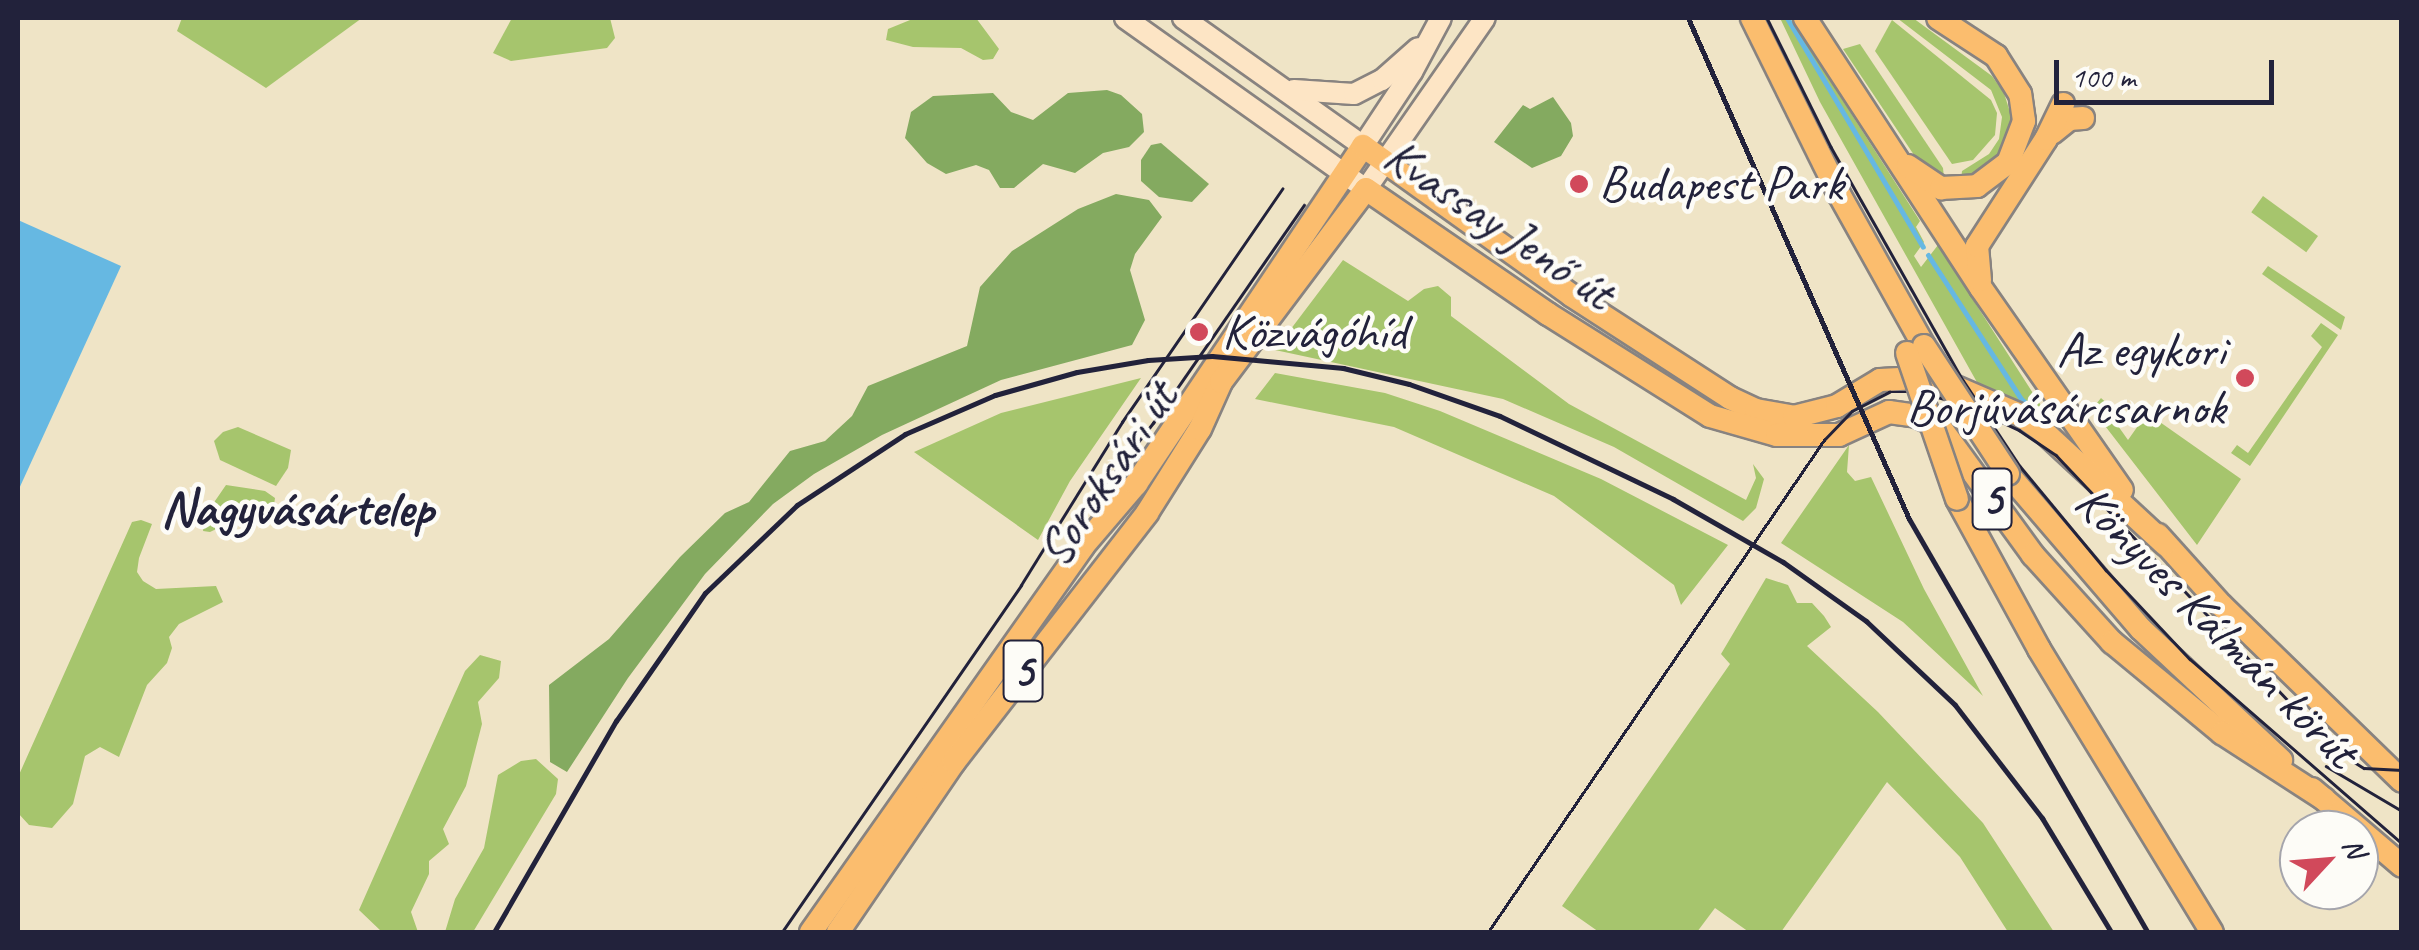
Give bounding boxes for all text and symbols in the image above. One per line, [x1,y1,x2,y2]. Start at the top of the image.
scale bar [2059,40,2279,102]
text: 100 m [2071,58,2136,96]
street label: Kvassay Jenő út [1373,126,1625,322]
place label: Budapest Park [1599,154,1843,214]
marker: Budapest Park [1568,173,1590,195]
place label: Közvágóhíd [1222,302,1406,362]
marker: Közvágóhíd [1186,319,1212,345]
place label: Az egykori Borjúvásárcsarnok [1907,319,2225,436]
marker: Az egykori Borjúvásárcsarnok [2234,367,2256,389]
street label: Soroksári út [1024,371,1190,577]
road number: 5 [1970,456,2014,542]
street label: Könyves Kálmán körút [2063,472,2371,780]
district label: Nagyvásártelep [161,478,433,540]
road number: 5 [1000,628,1046,714]
north arrow [2279,810,2379,910]
text: N [2335,832,2374,863]

